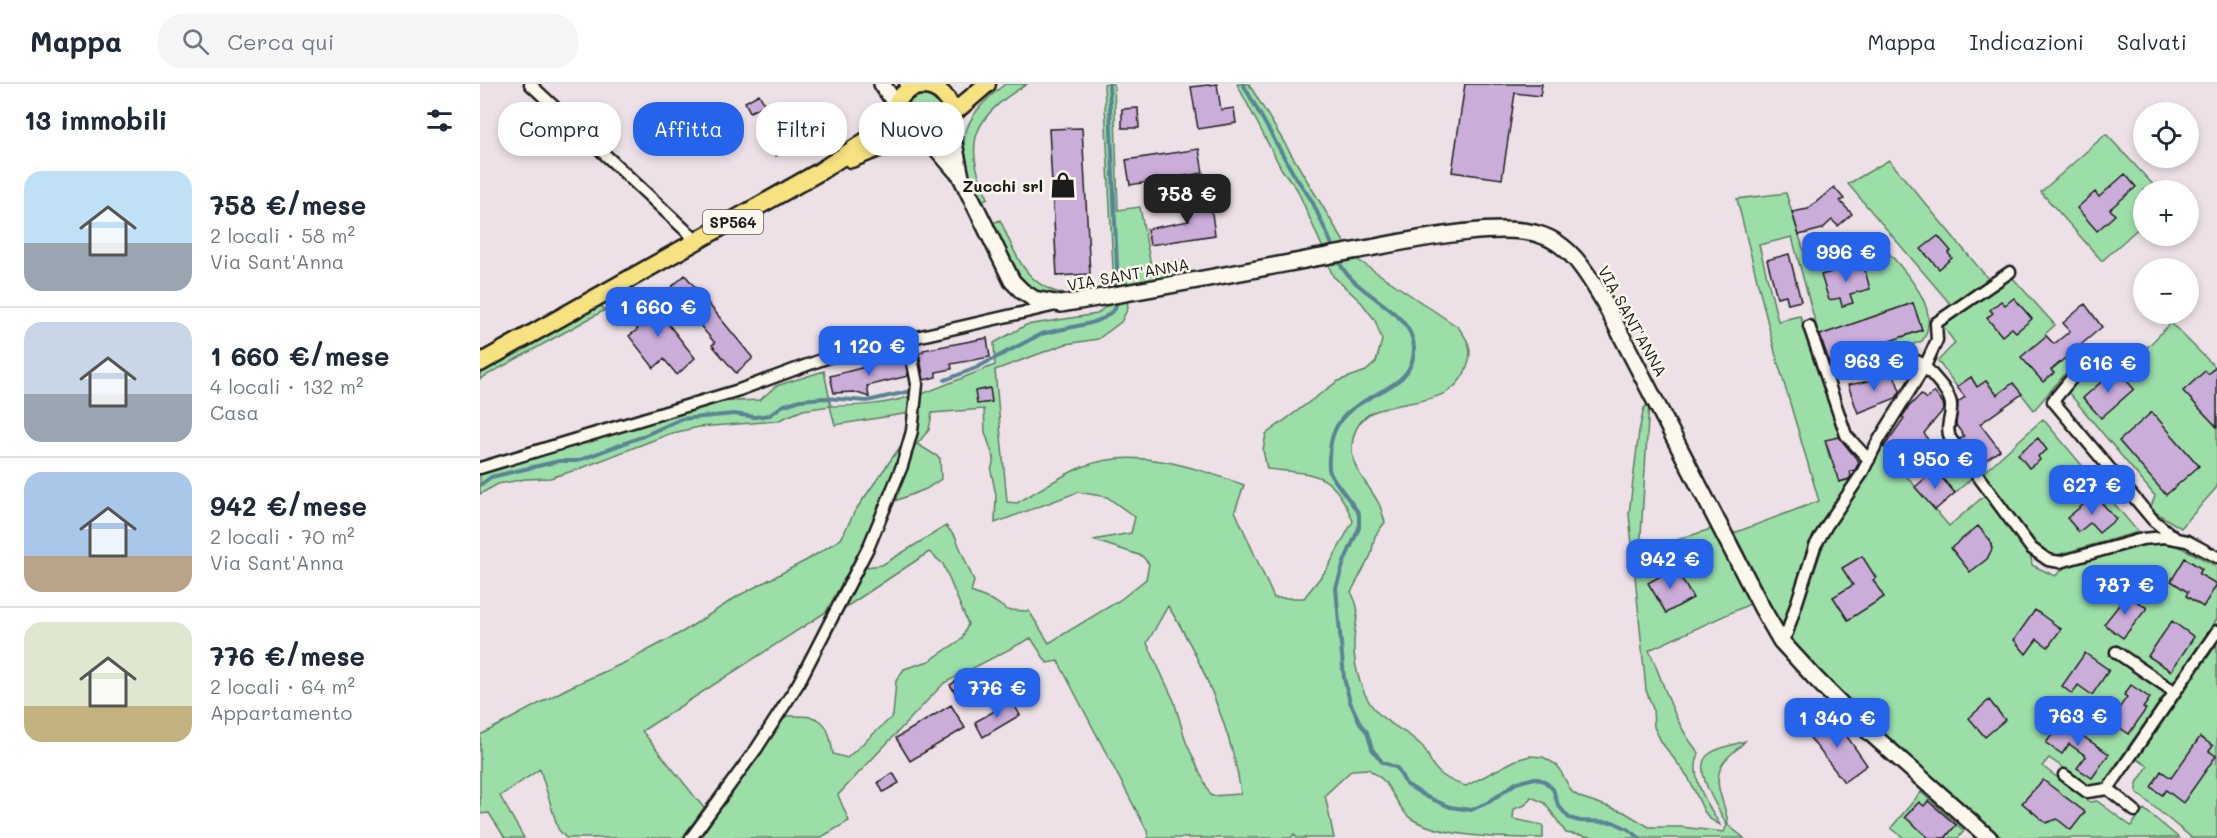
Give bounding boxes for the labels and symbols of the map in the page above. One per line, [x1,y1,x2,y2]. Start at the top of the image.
shop icon: Zucchi srl [1048,170,1078,200]
pin: 758 € [1145,174,1229,225]
place label: Zucchi srl [962,175,1043,196]
road number: SP564 [703,210,763,234]
pin: 996 € [1804,232,1888,283]
street label: VIA SANT'ANNA [1065,253,1191,295]
street label: VIA SANT'ANNA [1594,262,1672,380]
pin: 1 660 € [603,287,713,338]
pin: 1 120 € [814,326,924,377]
pin: 963 € [1832,341,1916,392]
pin: 616 € [2066,343,2150,394]
pin: 1 950 € [1880,439,1990,490]
pin: 627 € [2050,465,2134,516]
pin: 942 € [1628,539,1712,590]
pin: 787 € [2083,565,2167,616]
pin: 776 € [955,668,1039,719]
pin: 763 € [2036,696,2120,747]
pin: 1 340 € [1782,698,1892,749]

